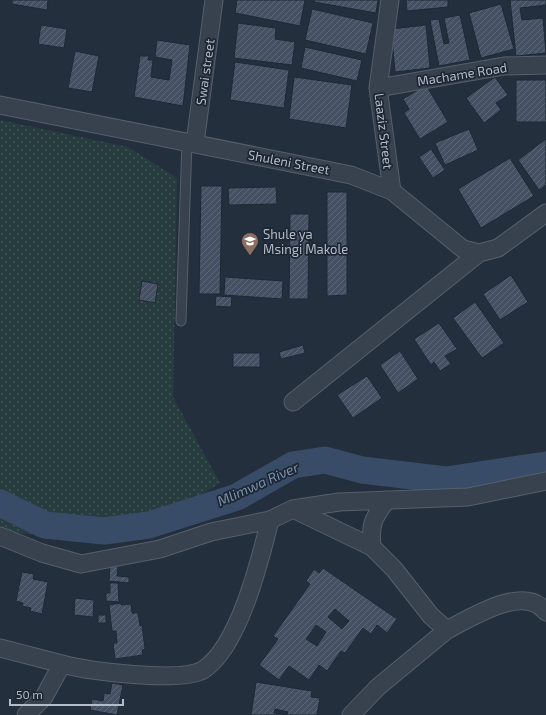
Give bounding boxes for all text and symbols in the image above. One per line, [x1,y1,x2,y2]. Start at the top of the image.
street label: Swai street [192,38,218,106]
street label: Machame Road [416,59,508,89]
street label: Laaziz Street [371,92,397,170]
street label: Shuleni Street [247,146,331,178]
place label: Shule ya Msingi Makole [263,226,348,257]
school or university icon: Shule ya Msingi Makole [240,231,260,256]
water label: Mlimwa River [214,458,302,509]
scale bar [10,681,123,707]
text: 50 m [16,687,43,701]

